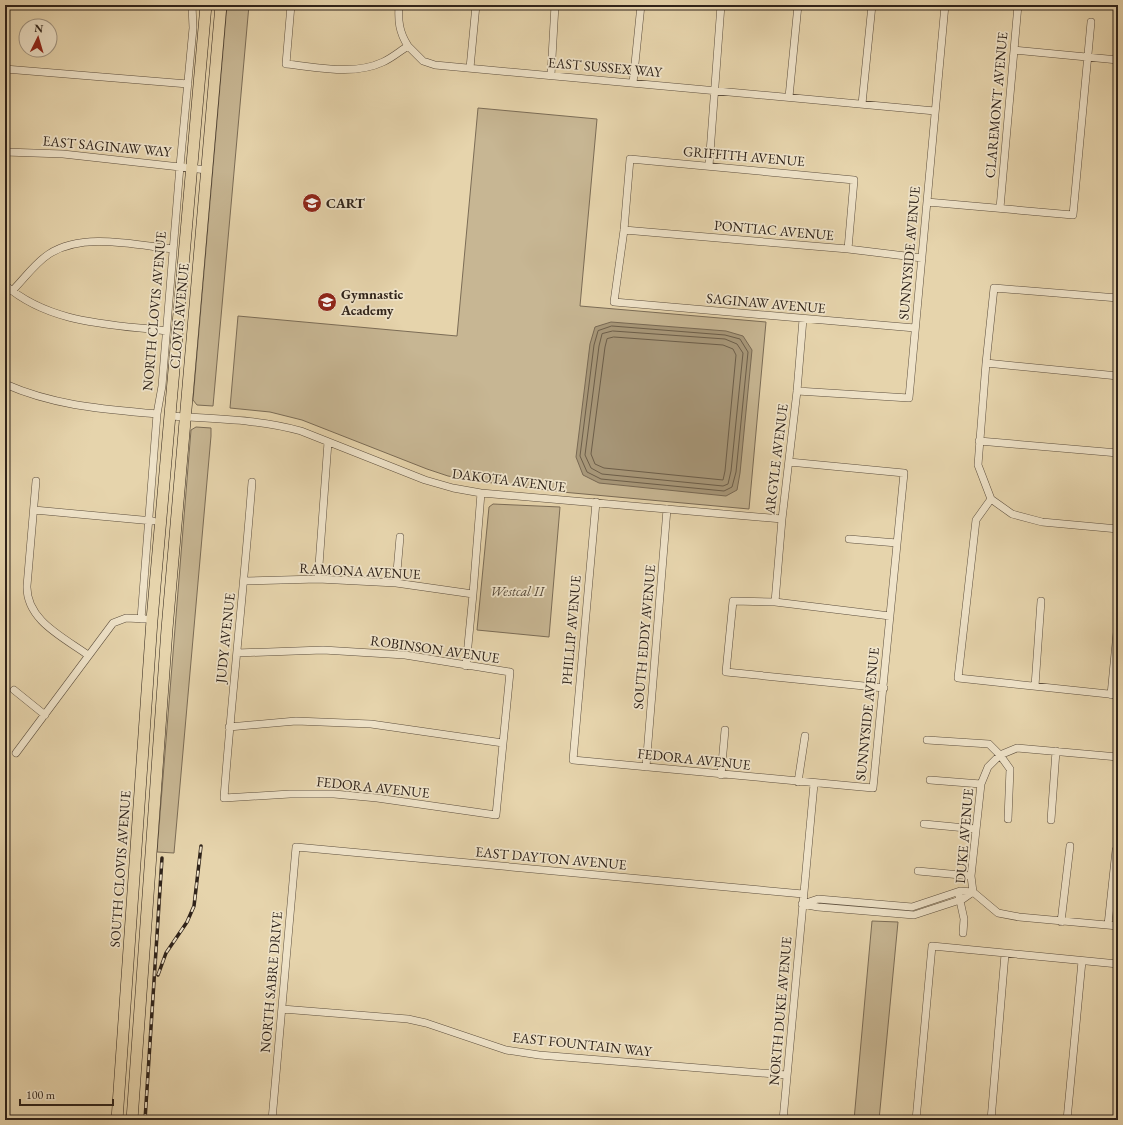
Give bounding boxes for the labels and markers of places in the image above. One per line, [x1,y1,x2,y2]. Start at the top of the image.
school or university icon: CART [301,192,323,214]
place label: CART [326,194,365,212]
place label: Gymnastic Academy [340,285,404,319]
school or university icon: Gymnastic Academy [316,291,338,313]

